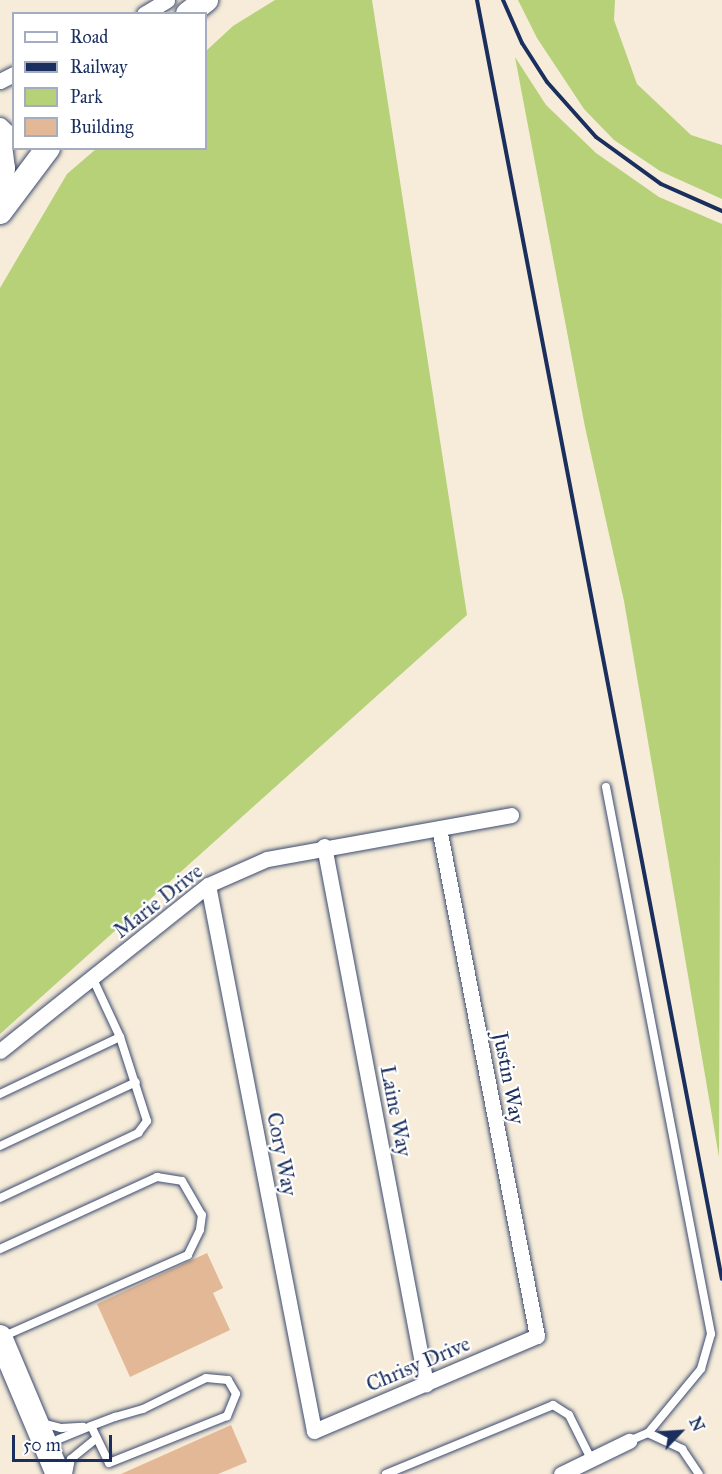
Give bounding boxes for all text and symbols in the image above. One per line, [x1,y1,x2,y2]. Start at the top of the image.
legend [12,12,207,150]
text: Road [70,26,108,48]
text: Railway [70,56,127,78]
text: Park [70,86,103,108]
text: Building [70,116,133,138]
street label: Marie Drive [109,858,207,944]
street label: Justin Way [488,1030,530,1126]
street label: Laine Way [375,1063,417,1159]
street label: Cory Way [262,1110,302,1198]
street label: Chrisy Drive [362,1331,474,1397]
north arrow [650,1402,710,1462]
text: N [685,1414,708,1434]
scale bar [15,1423,116,1461]
text: 50 m [23,1434,61,1456]

